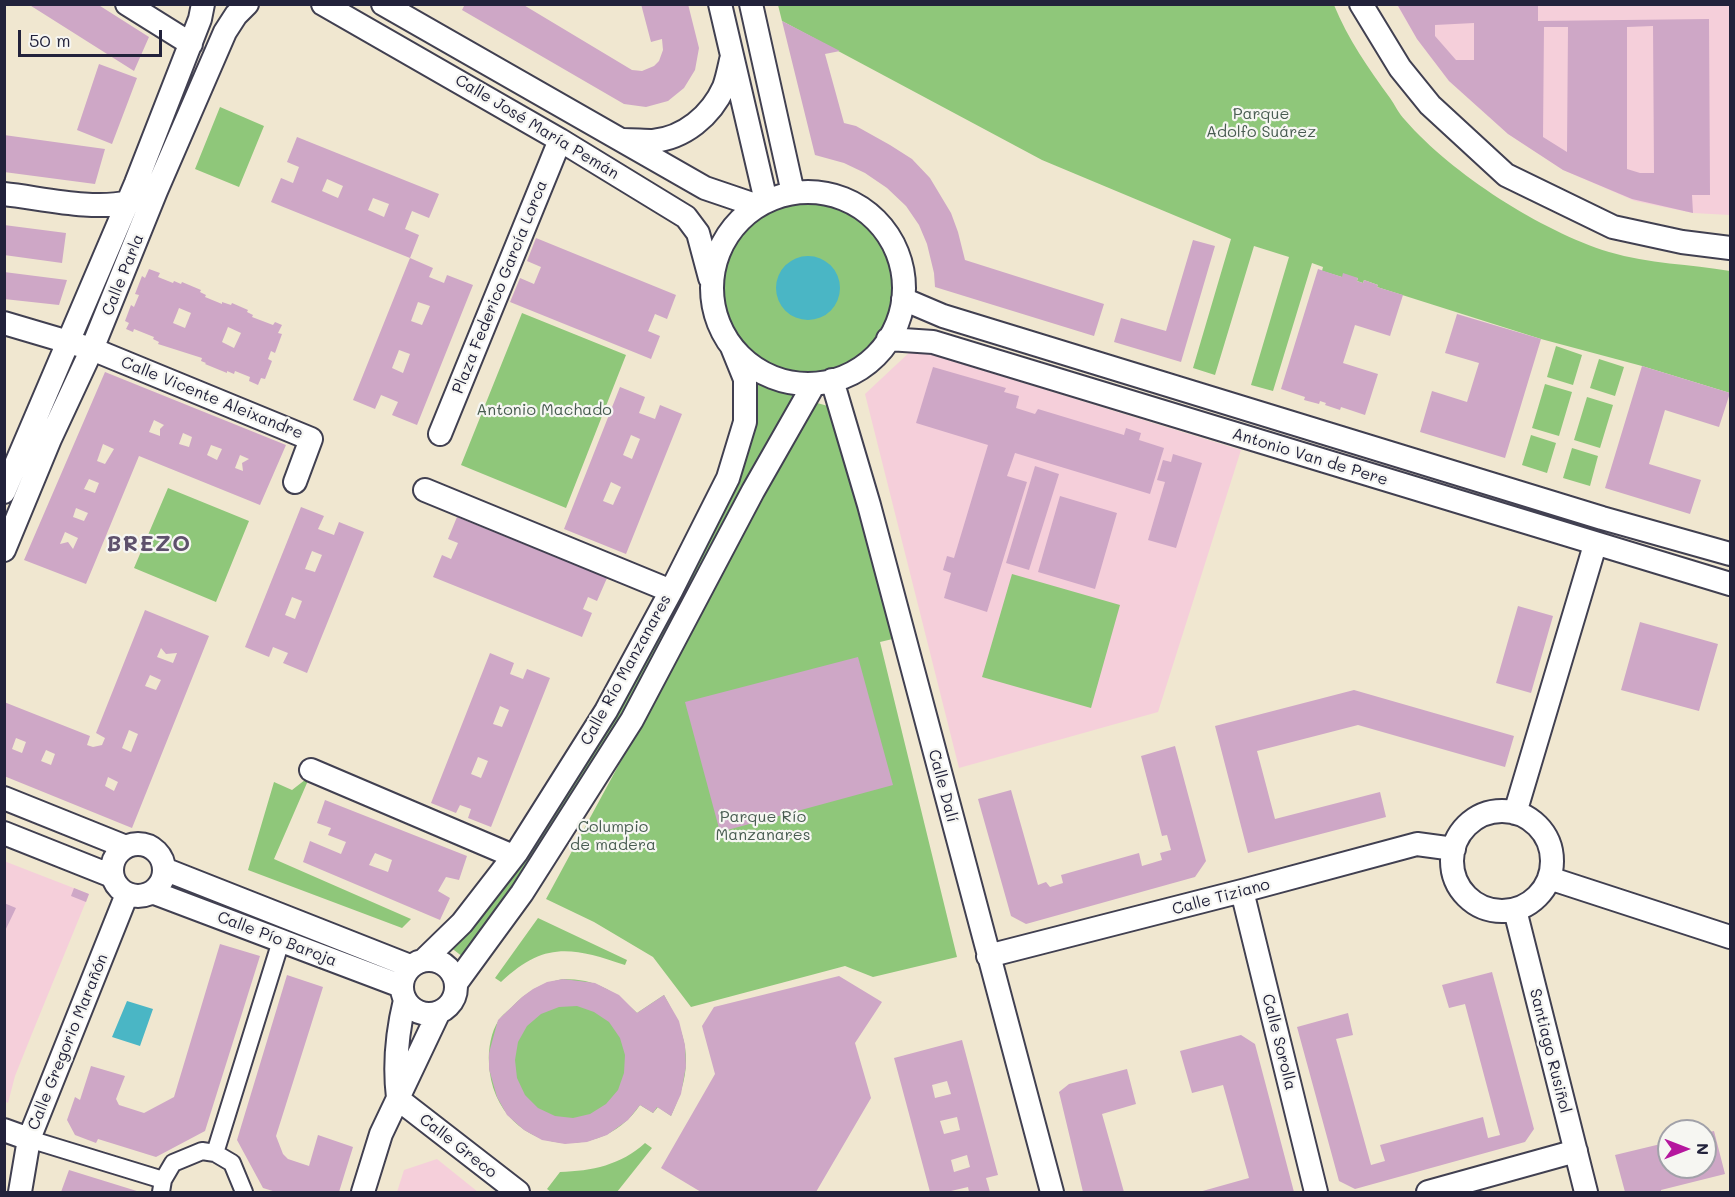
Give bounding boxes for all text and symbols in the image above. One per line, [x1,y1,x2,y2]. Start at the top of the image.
scale bar [21,18,165,56]
text: 50 m [29,28,71,52]
street label: Calle José María Pemán [452,70,622,184]
park label: Parque Adolfo Suárez [1206,104,1316,142]
street label: Plaza Federico García Lorca [448,178,552,396]
street label: Calle Parla [98,231,148,319]
street label: Calle Vicente Aleixandre [118,353,306,443]
park label: Antonio Machado [476,400,612,420]
street label: Antonio Van de Pere [1230,424,1390,490]
district label: BREZO [106,531,192,557]
street label: Calle Río Manzanares [577,591,675,749]
street label: Calle Dalí [924,748,962,824]
park label: Parque Río Manzanares [716,807,810,845]
park label: Columpio de madera [570,817,656,855]
street label: Calle Tiziano [1170,875,1272,919]
street label: Calle Pío Baroja [214,907,340,971]
street label: Calle Gregorio Marañón [24,951,112,1133]
street label: Santiago Rusiñol [1525,987,1575,1115]
street label: Calle Sorolla [1258,992,1300,1092]
street label: Calle Greco [415,1110,501,1182]
north arrow [1657,1119,1717,1179]
text: N [1693,1143,1714,1155]

